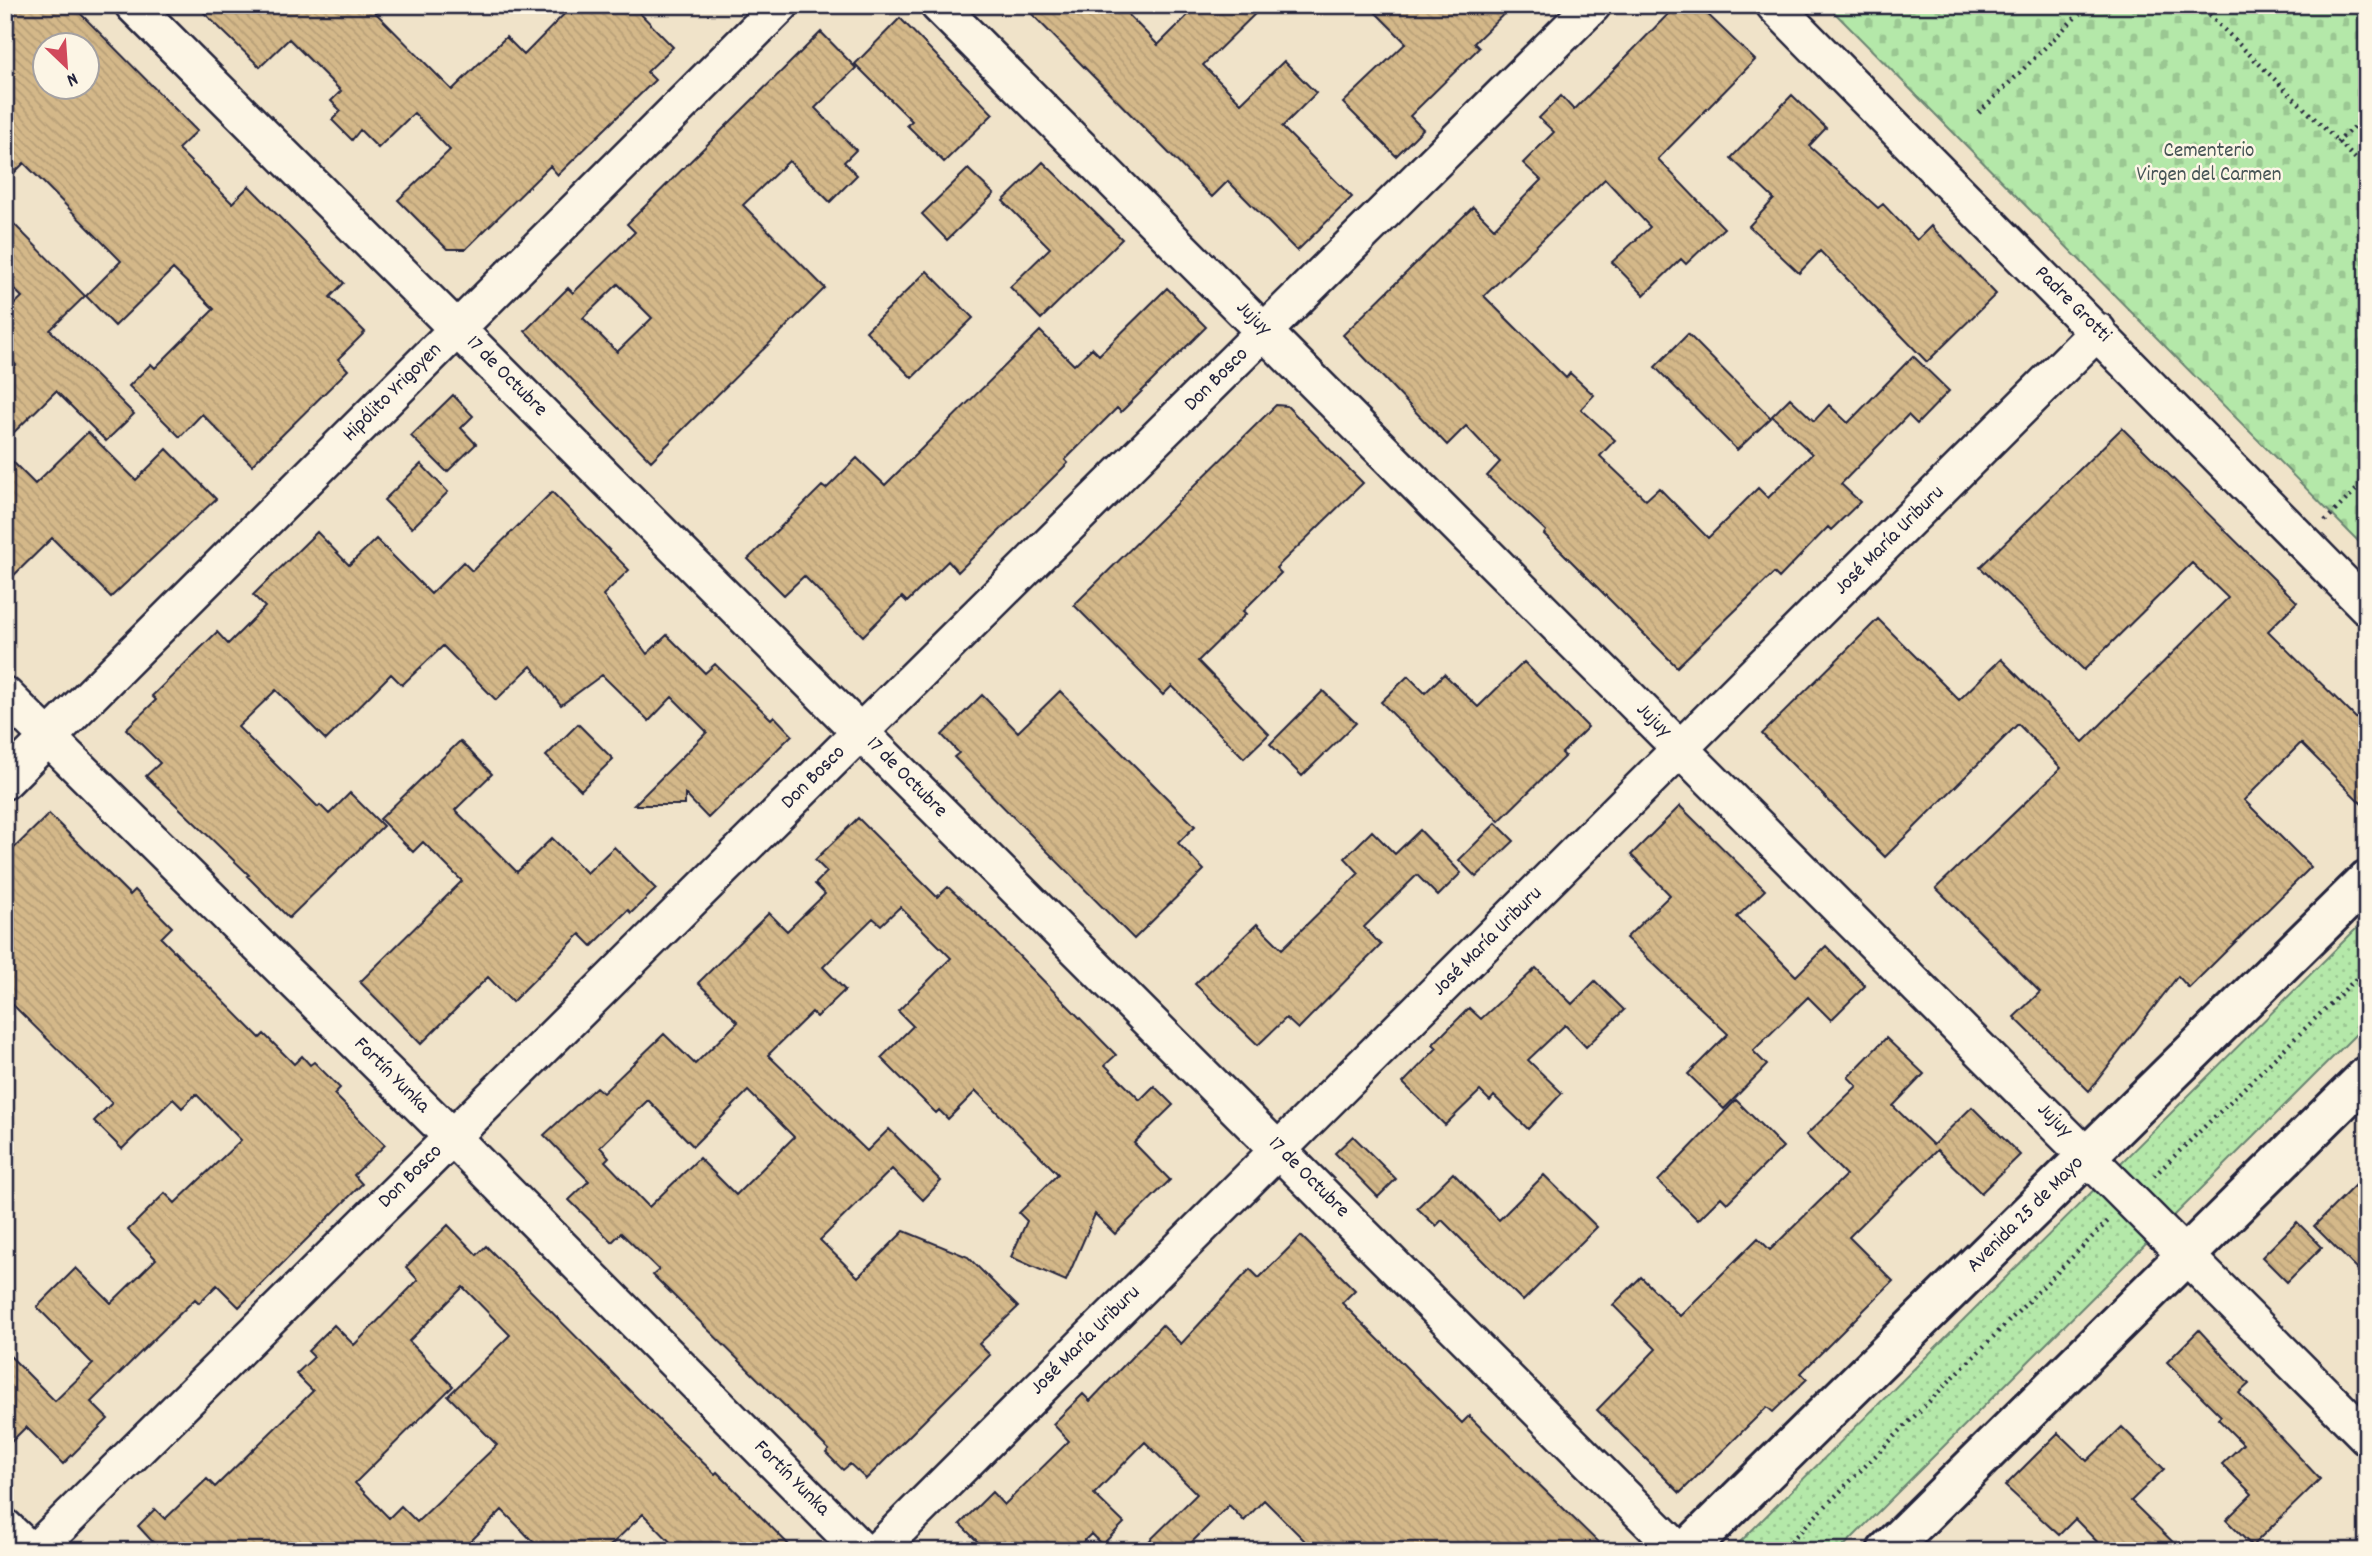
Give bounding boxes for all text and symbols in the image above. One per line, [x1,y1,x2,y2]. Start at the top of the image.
north arrow [32,32,102,102]
text: N [62,64,82,92]
park label: Cementerio Virgen del Carmen [2137,137,2281,191]
street label: Padre Grotti [2027,260,2117,350]
street label: Jujuy [1228,294,1278,344]
street label: 17 de Octubre [458,329,554,425]
street label: Hipólito Yrigoyen [337,337,449,449]
street label: Don Bosco [1178,341,1256,419]
street label: José María Uriburu [1828,479,1952,603]
street label: Jujuy [1628,696,1678,746]
street label: 17 de Octubre [858,730,954,826]
street label: Don Bosco [775,739,853,817]
street label: José María Uriburu [1426,880,1550,1004]
street label: Fortín Yunka [346,1031,437,1122]
street label: Jujuy [2029,1096,2079,1146]
street label: 17 de Octubre [1260,1130,1356,1226]
street label: Don Bosco [372,1138,450,1216]
street label: Avenida 25 de Mayo [1961,1150,2091,1280]
street label: José María Uriburu [1024,1279,1148,1403]
street label: Fortín Yunka [746,1434,837,1525]

